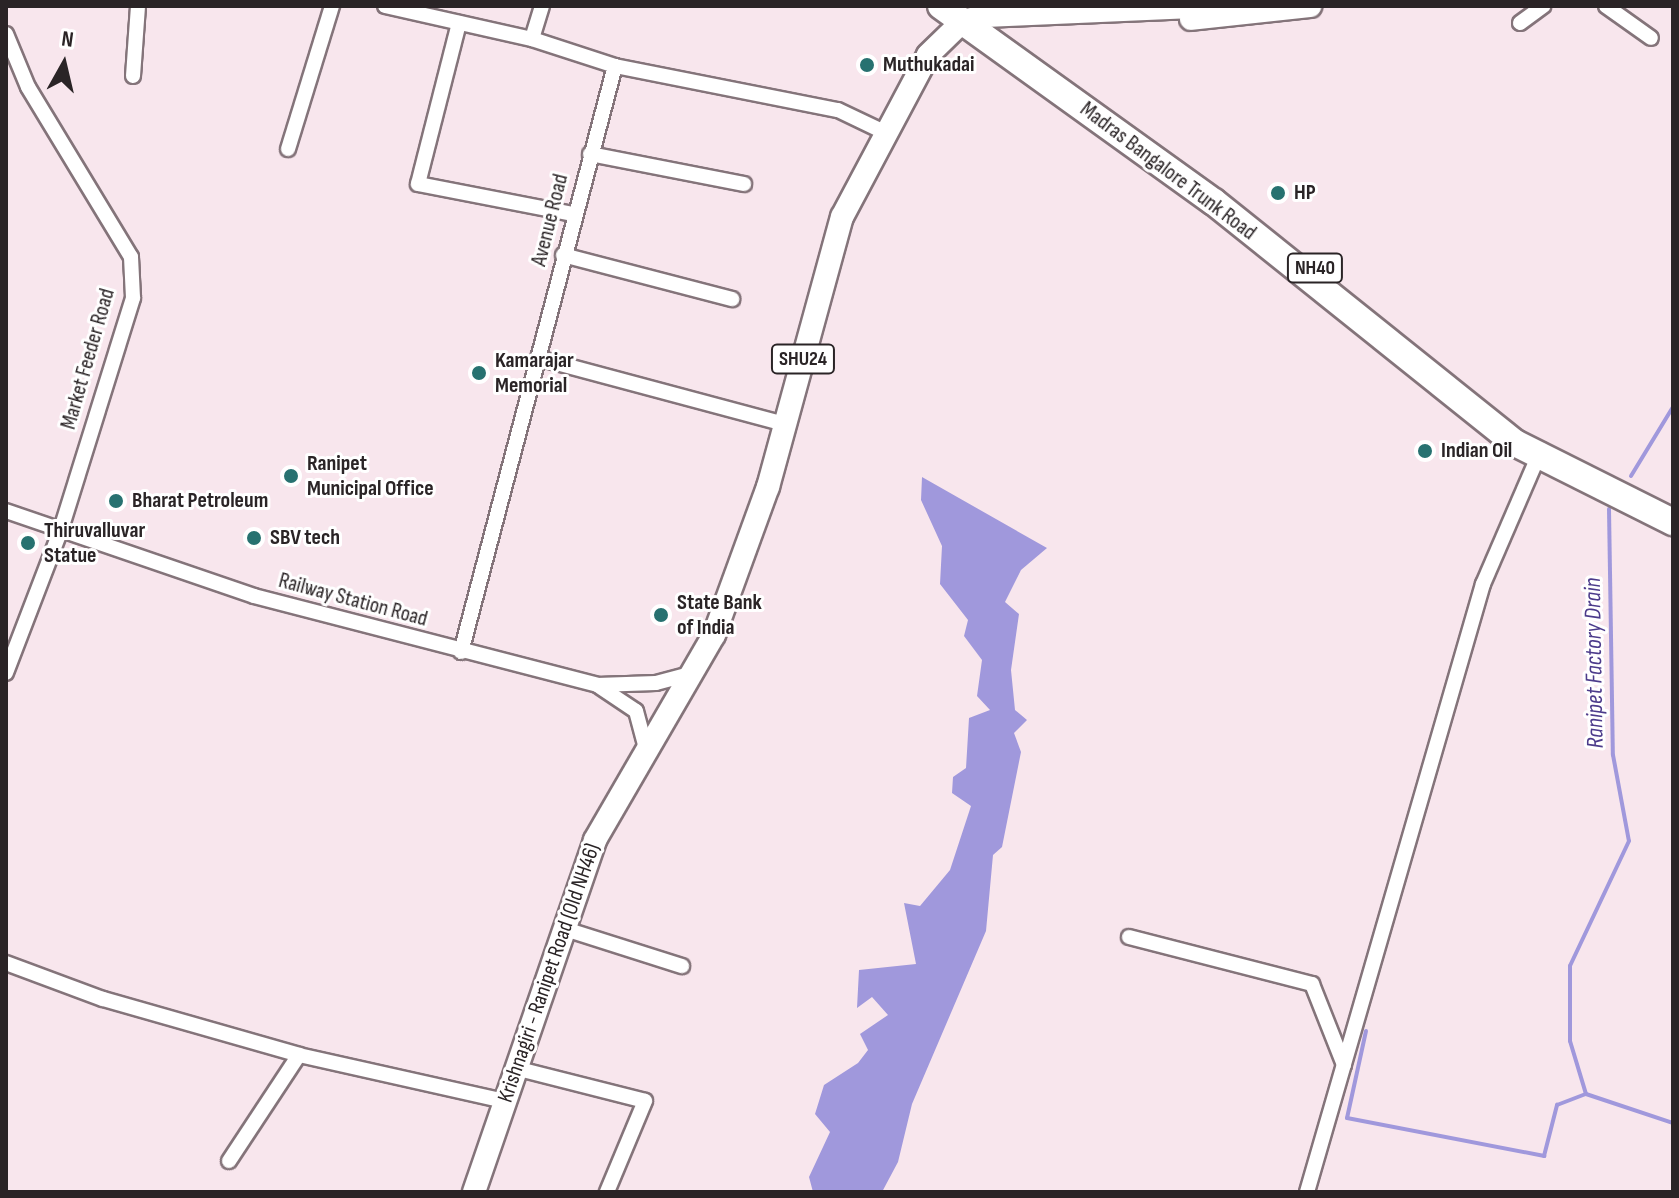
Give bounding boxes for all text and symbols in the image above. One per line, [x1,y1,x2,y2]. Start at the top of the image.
north arrow [24,24,104,104]
text: N [60,26,75,54]
place label: Muthukadai [883,52,974,78]
marker: Muthukadai [858,56,876,74]
street label: Madras Bangalore Trunk Road [1075,96,1261,246]
street label: Avenue Road [526,171,574,269]
place label: HP [1294,180,1316,206]
marker: HP [1269,184,1287,202]
road number: NH40 [1285,252,1345,284]
street label: Market Feeder Road [55,286,121,432]
road number: SHU24 [769,343,837,375]
place label: Kamarajar Memorial [495,347,574,398]
marker: Kamarajar Memorial [470,364,488,382]
place label: Indian Oil [1441,438,1512,464]
marker: Indian Oil [1416,442,1434,460]
place label: Ranipet Municipal Office [307,450,434,502]
marker: Ranipet Municipal Office [282,467,300,485]
place label: Bharat Petroleum [132,488,268,514]
marker: Bharat Petroleum [107,492,125,510]
place label: Thiruvalluvar Statue [44,517,145,568]
place label: SBV tech [270,525,340,551]
marker: SBV tech [245,529,263,547]
marker: Thiruvalluvar Statue [19,534,37,552]
street label: Railway Station Road [276,567,430,633]
water label: Ranipet Factory Drain [1578,577,1610,749]
place label: State Bank of India [677,589,762,640]
marker: State Bank of India [652,606,670,624]
street label: Krishnagiri - Ranipet Road (Old NH46) [492,840,606,1106]

